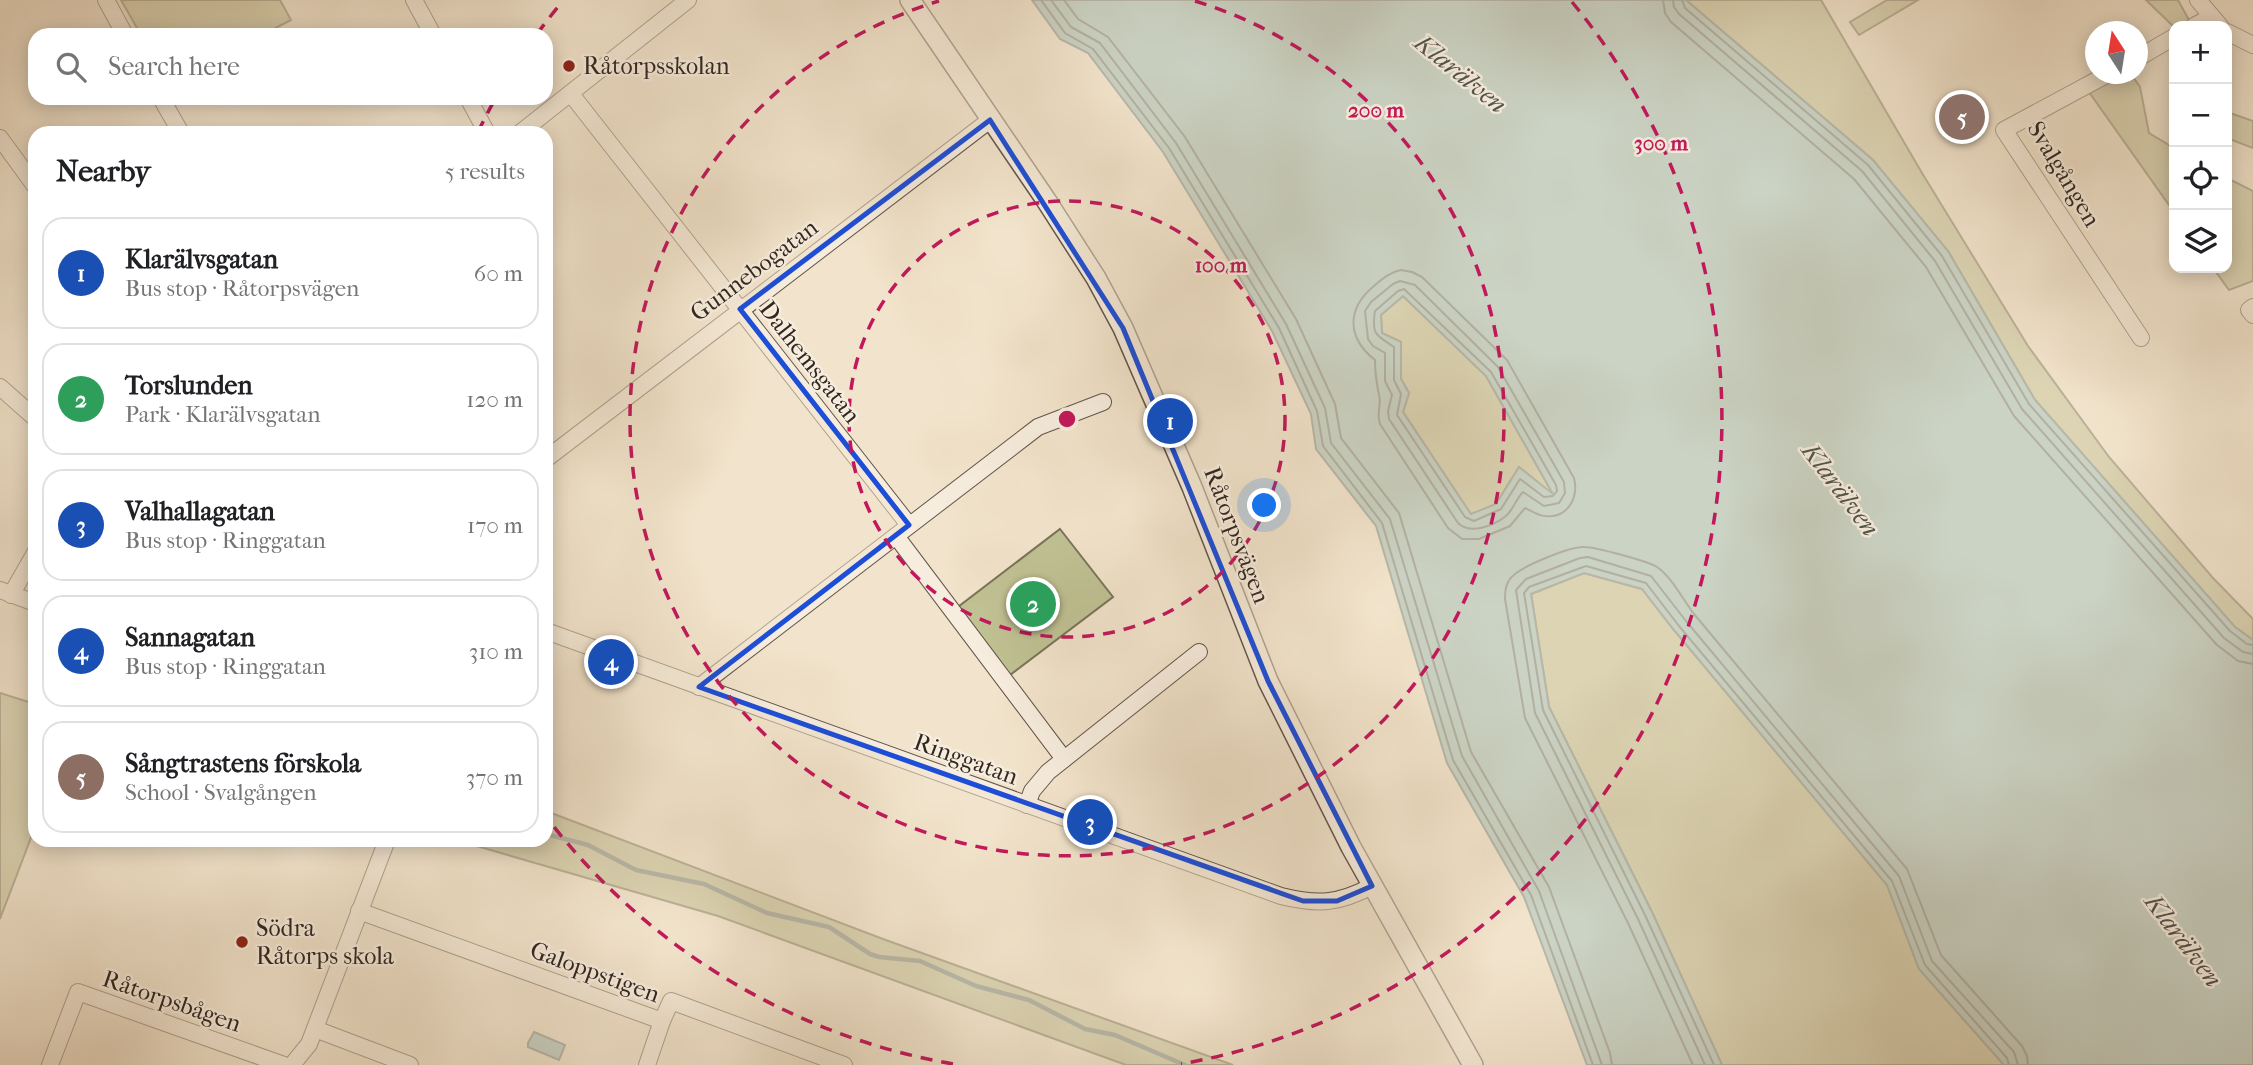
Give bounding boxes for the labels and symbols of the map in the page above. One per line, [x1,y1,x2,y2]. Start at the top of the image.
north arrow [2085,21,2148,84]
water label: Klarälven [1407,26,1513,120]
place label: Råtorpsskolan [583,52,730,80]
marker: Råtorpsskolan [561,58,577,74]
pin: 5 [1939,91,1985,143]
text: 200 m [1348,98,1405,122]
street label: Svalgången [2022,116,2106,232]
text: 300 m [1634,131,1688,155]
street label: Gunnebogatan [685,213,823,327]
text: 100 m [1195,253,1248,277]
street label: Dalhemsgatan [754,295,867,429]
pin: 1 [1147,395,1193,447]
centre of rings [1055,407,1079,431]
water label: Klarälven [1794,435,1886,542]
street label: Råtorpsvägen [1198,463,1276,607]
your location [1247,488,1281,522]
pin: 2 [1010,578,1056,630]
pin: 4 [588,636,634,688]
street label: Ringgatan [910,727,1022,791]
pin: 3 [1067,796,1113,848]
water label: Klarälven [2137,886,2229,993]
place label: Södra Råtorps skola [256,914,395,970]
marker: Södra Råtorps skola [234,934,250,950]
street label: Galoppstigen [526,936,664,1008]
street label: Råtorpsbågen [99,964,245,1038]

